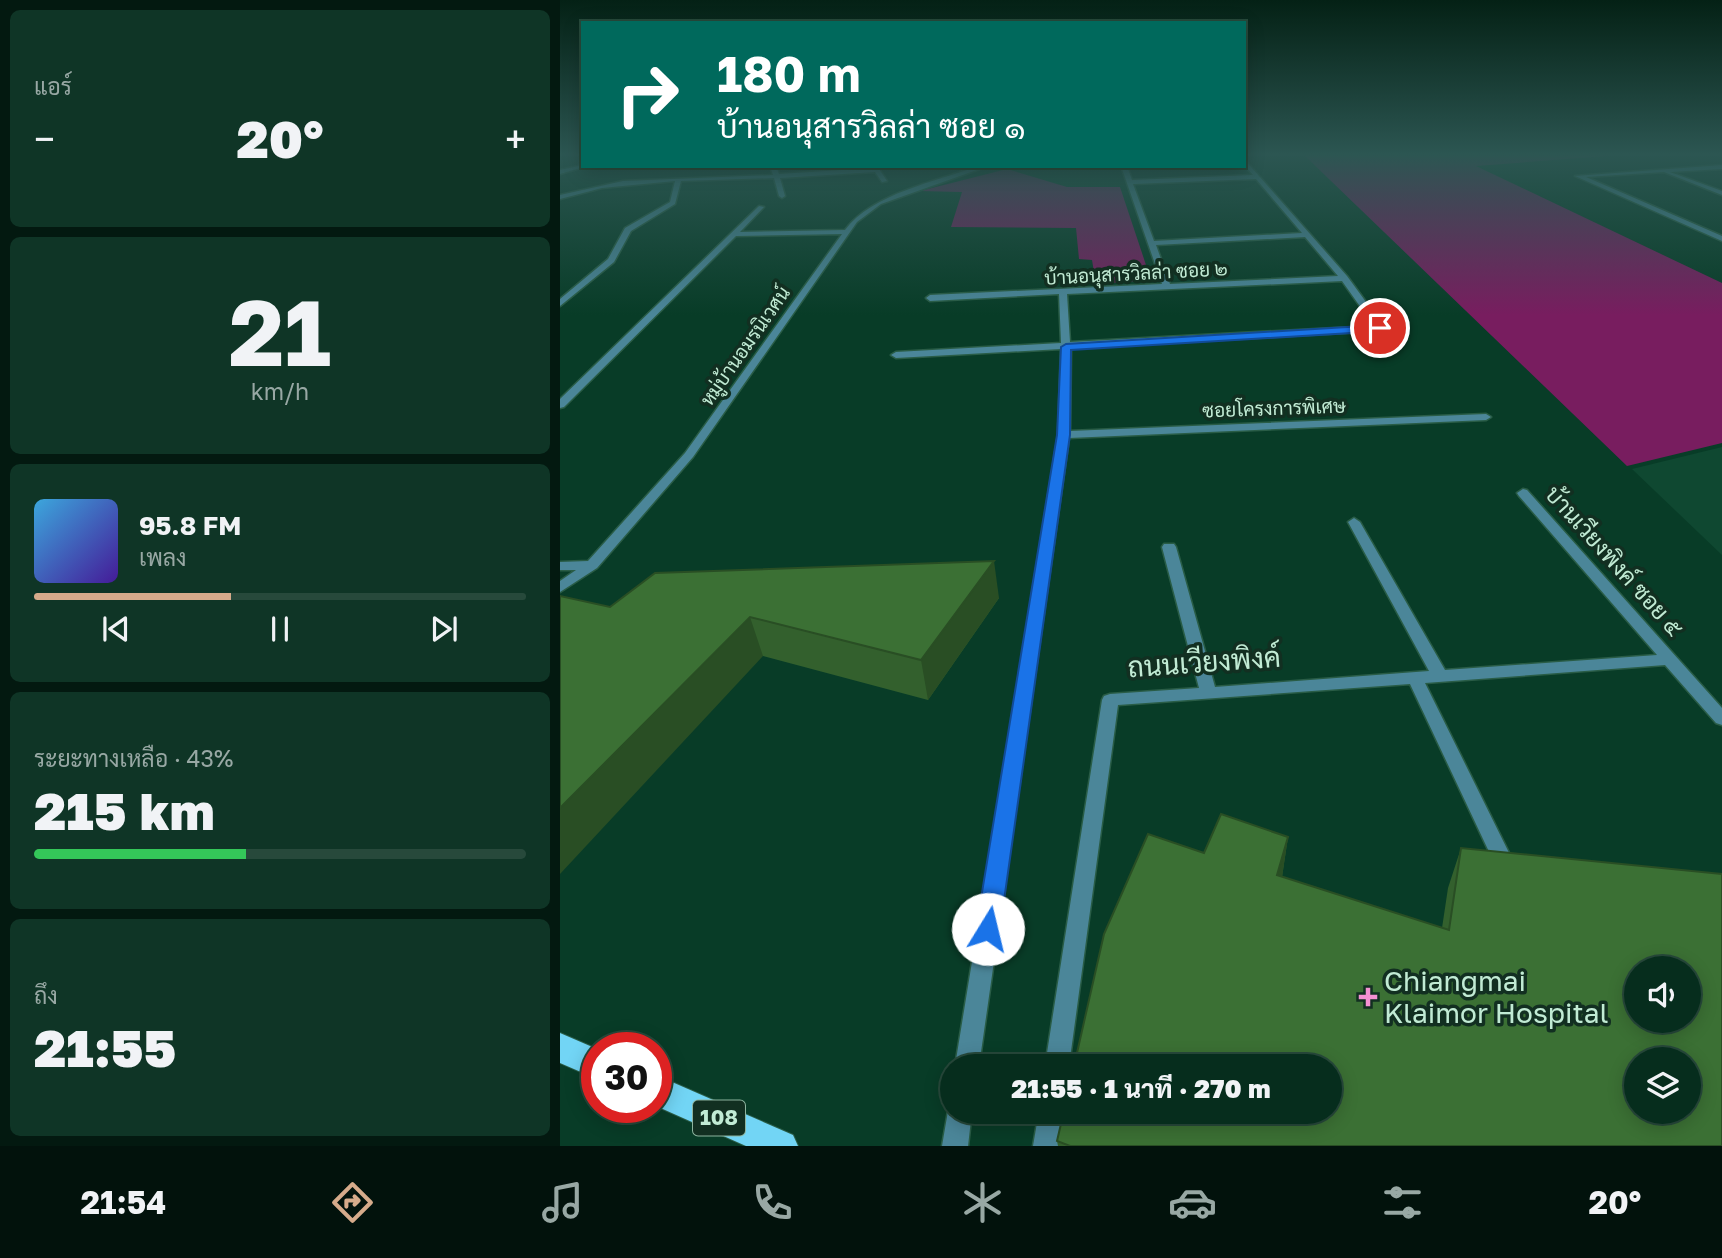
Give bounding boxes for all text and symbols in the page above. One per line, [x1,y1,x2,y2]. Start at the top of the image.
text: 180 m [717,44,861,103]
icon: right [602,49,693,140]
text: แอร์ [34,72,72,100]
text: 20° [237,107,323,169]
text: บ้านอนุสารวิลล่า ซอย ๑ [717,107,1026,145]
text: − [34,116,55,161]
text: + [505,116,526,161]
street label: บ้านอนุสารวิลล่า ซอย ๒ [1044,256,1228,291]
text: 21 [229,277,331,386]
street label: หมู่บ้านอมรนิเวศน์ [695,282,797,412]
pin [1350,298,1410,358]
icon: arrive [1361,309,1399,347]
text: km/h [251,377,309,405]
street label: ซอยโครงการพิเศษ [1202,393,1347,421]
street label: บ้านเวียงพิงค์ ซอย ๕ [1540,479,1690,641]
text: 95.8 FM [139,510,241,541]
text: เพลง [139,543,186,571]
icon: previous [97,610,135,648]
icon: pause [261,610,299,648]
icon: next [425,610,463,648]
street label: ถนนเวียงพิงค์ [1126,638,1282,683]
text: ระยะทางเหลือ · 43% [34,744,233,772]
text: 215 km [34,779,215,841]
position arrow [951,892,1025,966]
map controls [1624,956,1701,1124]
button: sound [1624,956,1701,1033]
place label: Chiangmai Klaimor Hospital [1384,964,1608,1029]
text: ถึง [34,981,58,1009]
marker: Chiangmai Klaimor Hospital [1358,987,1378,1007]
text: 21:55 [34,1016,176,1078]
speed limit sign: 30 [581,1032,672,1123]
button: layers [1624,1047,1701,1124]
text: 21:55 · 1 นาที · 270 m [1011,1073,1271,1104]
road number: 108 [693,1100,745,1136]
icon: directions [328,1178,377,1227]
icon: music [538,1178,587,1227]
icon: phone [748,1178,797,1227]
icon: climate [958,1178,1007,1227]
icon: car [1168,1178,1217,1227]
icon: filters [1378,1178,1427,1227]
text: 21:54 [81,1183,166,1221]
text: 20° [1589,1183,1641,1221]

